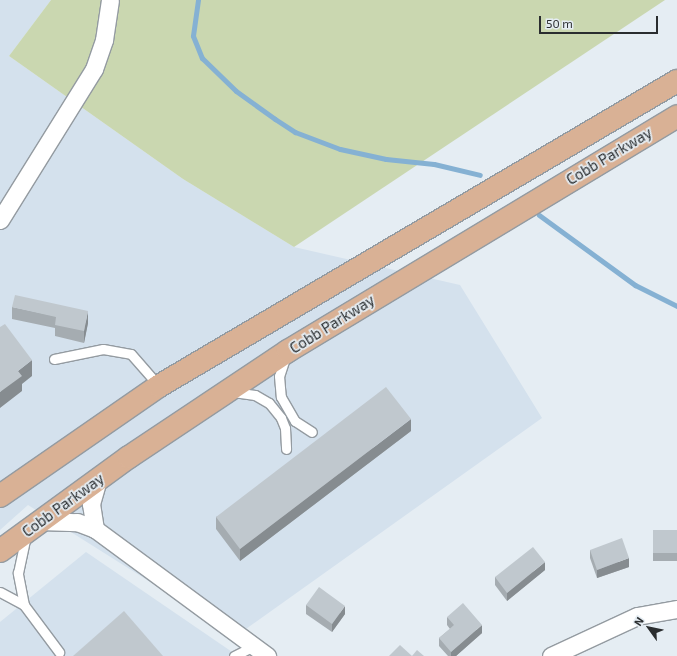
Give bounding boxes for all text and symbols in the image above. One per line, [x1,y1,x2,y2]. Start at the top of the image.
scale bar [541,8,660,34]
text: 50 m [546,16,573,30]
street label: Cobb Parkway [563,123,655,189]
street label: Cobb Parkway [286,291,378,357]
street label: Cobb Parkway [19,469,107,541]
north arrow [629,608,669,648]
text: N [631,614,646,628]

